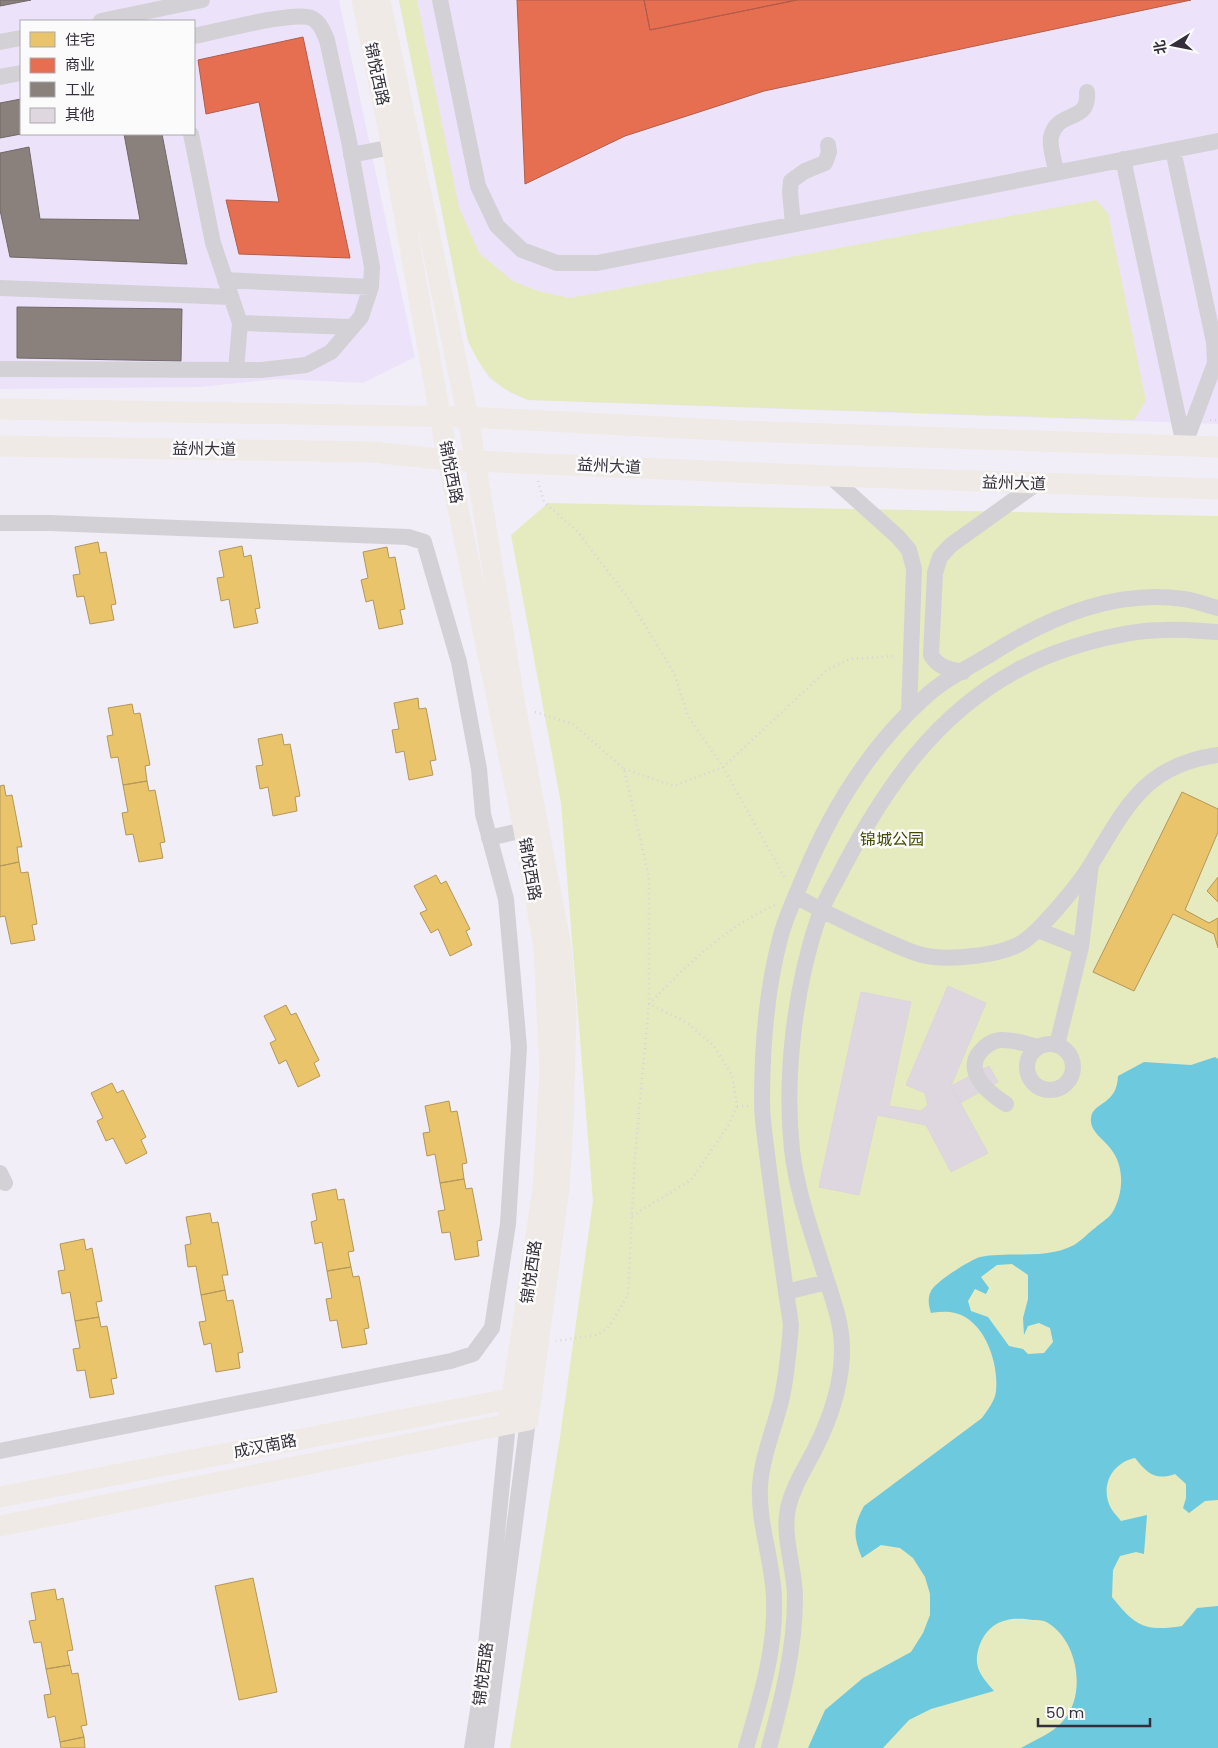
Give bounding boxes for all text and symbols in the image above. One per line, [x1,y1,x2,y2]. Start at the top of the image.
legend [20,20,195,135]
north arrow [1148,20,1198,70]
text: 住宅 [65,29,95,50]
text: 北 [1149,39,1171,56]
street label: 锦悦西路 [359,40,395,108]
text: 商业 [65,54,95,75]
text: 工业 [65,79,95,100]
text: 其他 [65,104,95,125]
street label: 益州大道 [172,437,236,461]
street label: 锦悦西路 [434,438,468,506]
street label: 益州大道 [576,453,642,479]
street label: 益州大道 [982,470,1046,496]
park label: 锦城公园 [860,828,924,851]
street label: 锦悦西路 [513,835,547,903]
street label: 锦悦西路 [515,1239,547,1305]
street label: 成汉南路 [231,1429,299,1463]
street label: 锦悦西路 [468,1641,498,1707]
scale bar [1038,1696,1150,1728]
text: 50 m [1046,1702,1084,1723]

